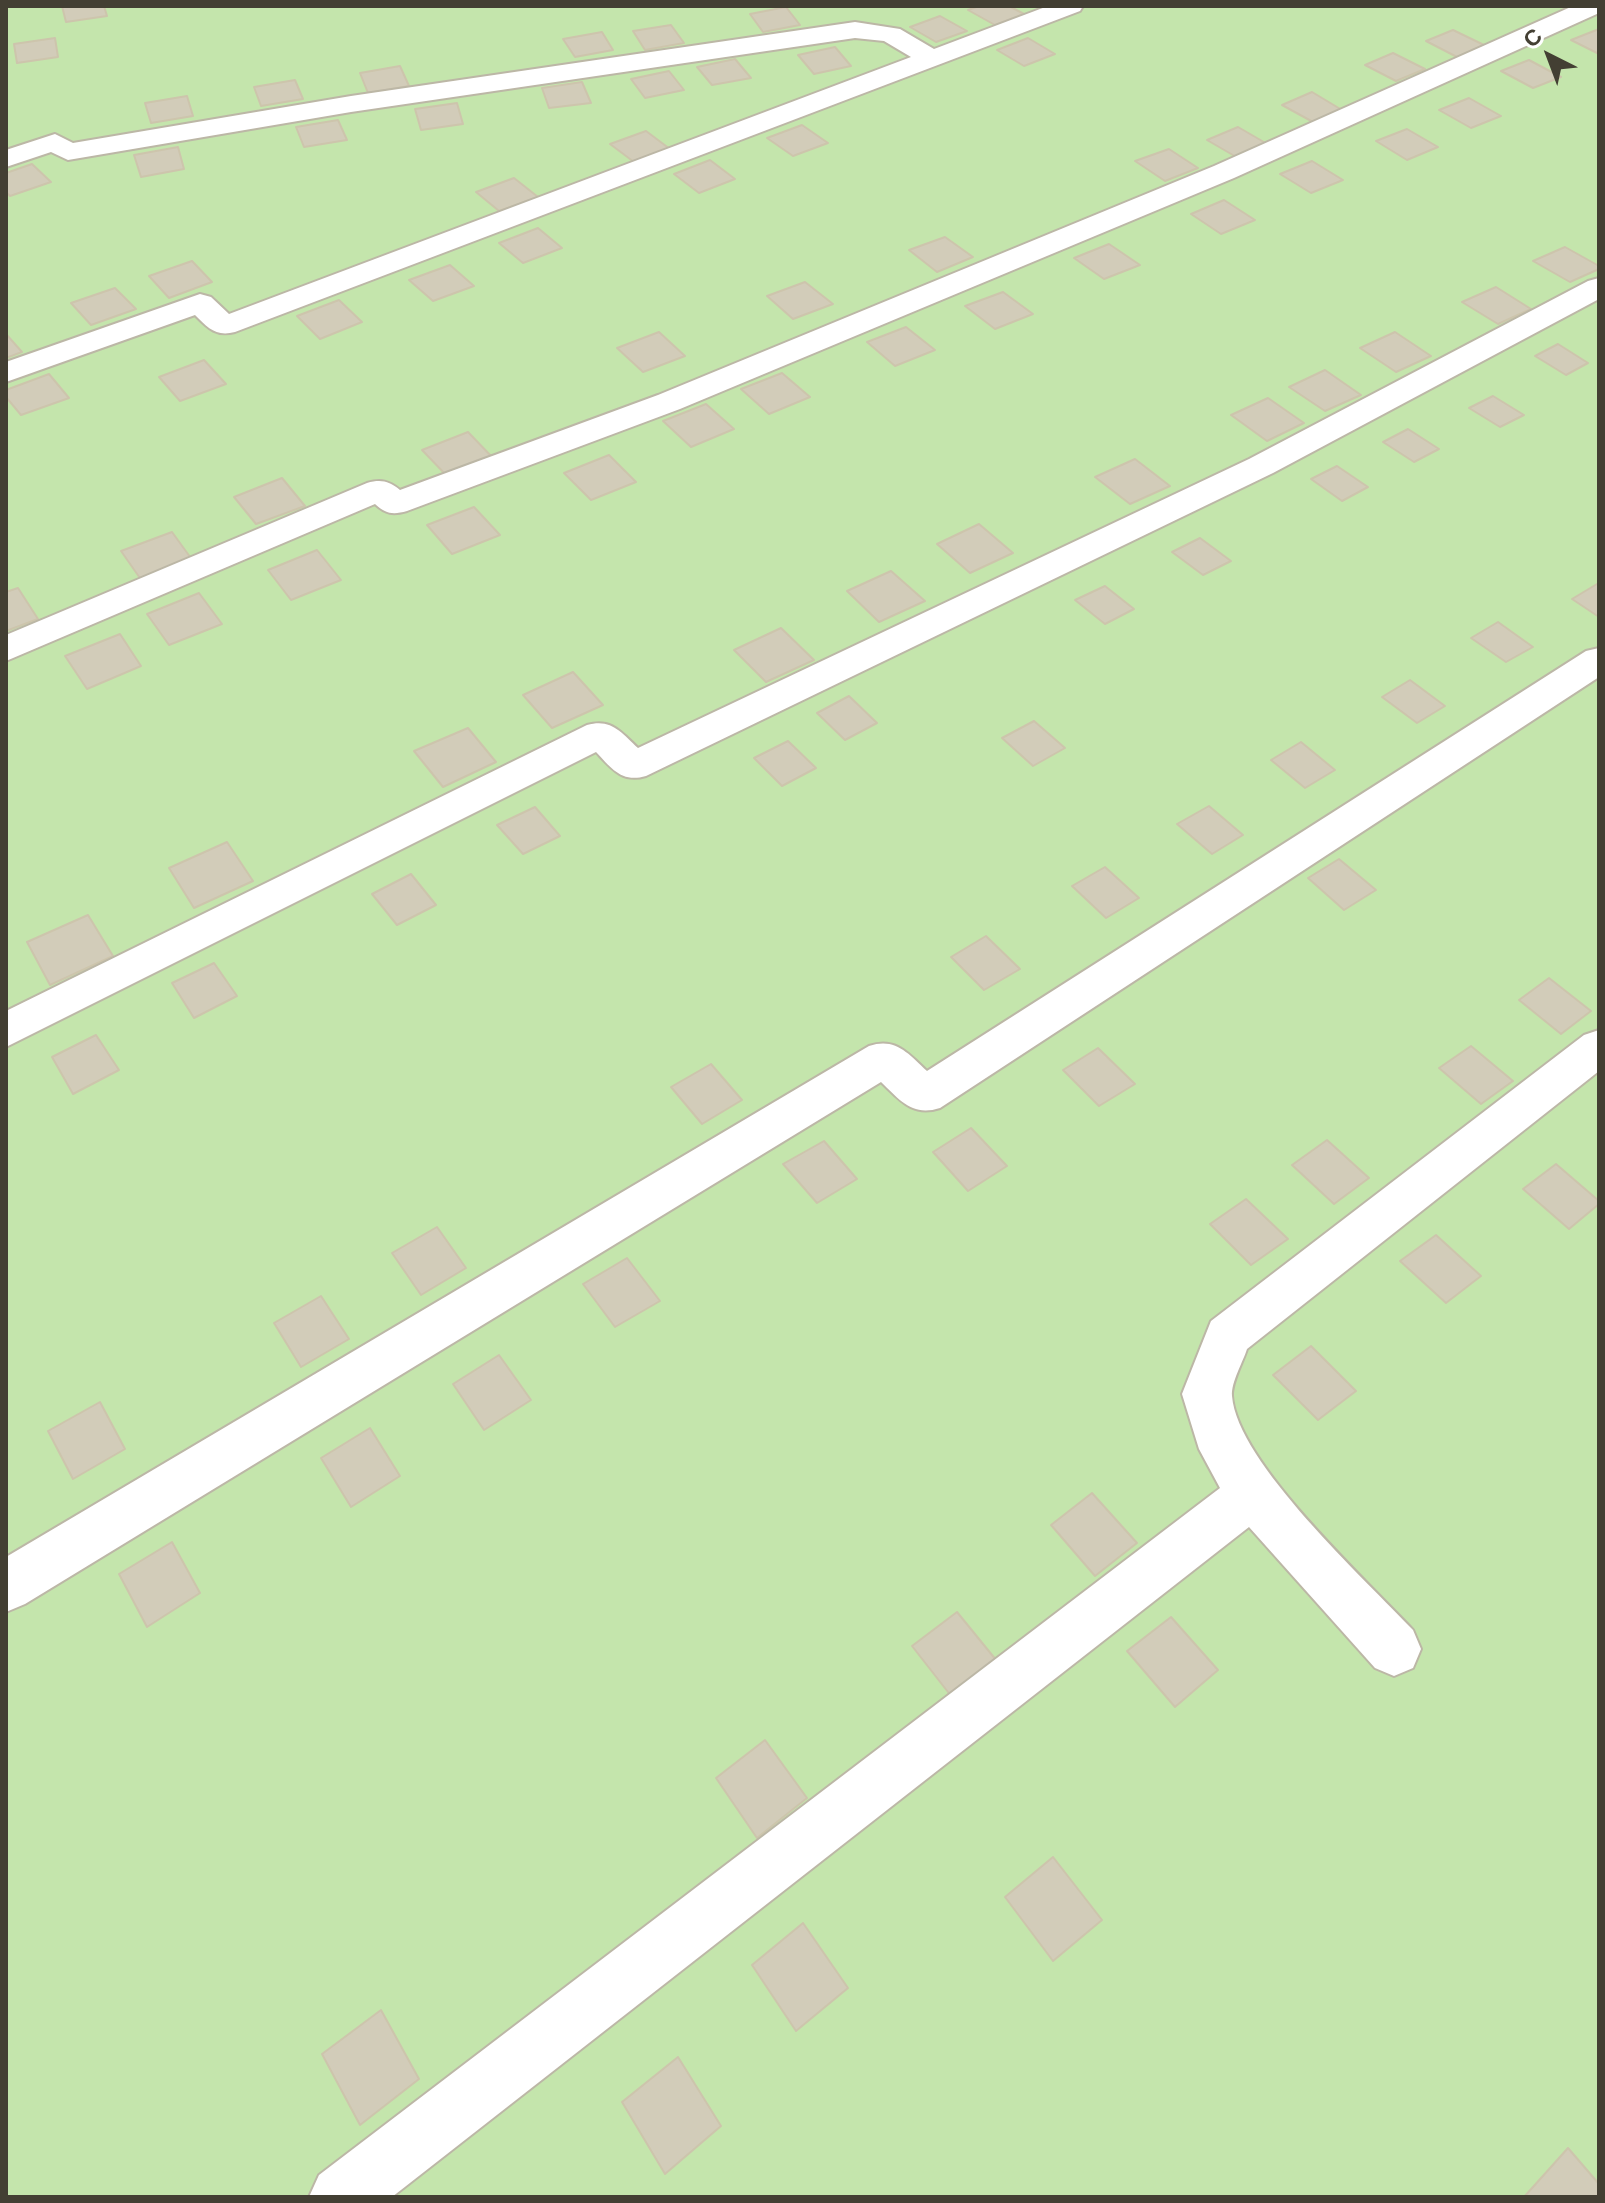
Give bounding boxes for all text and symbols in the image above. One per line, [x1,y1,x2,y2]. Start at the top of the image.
north arrow [1509,16,1589,96]
text: С [1517,22,1548,54]

